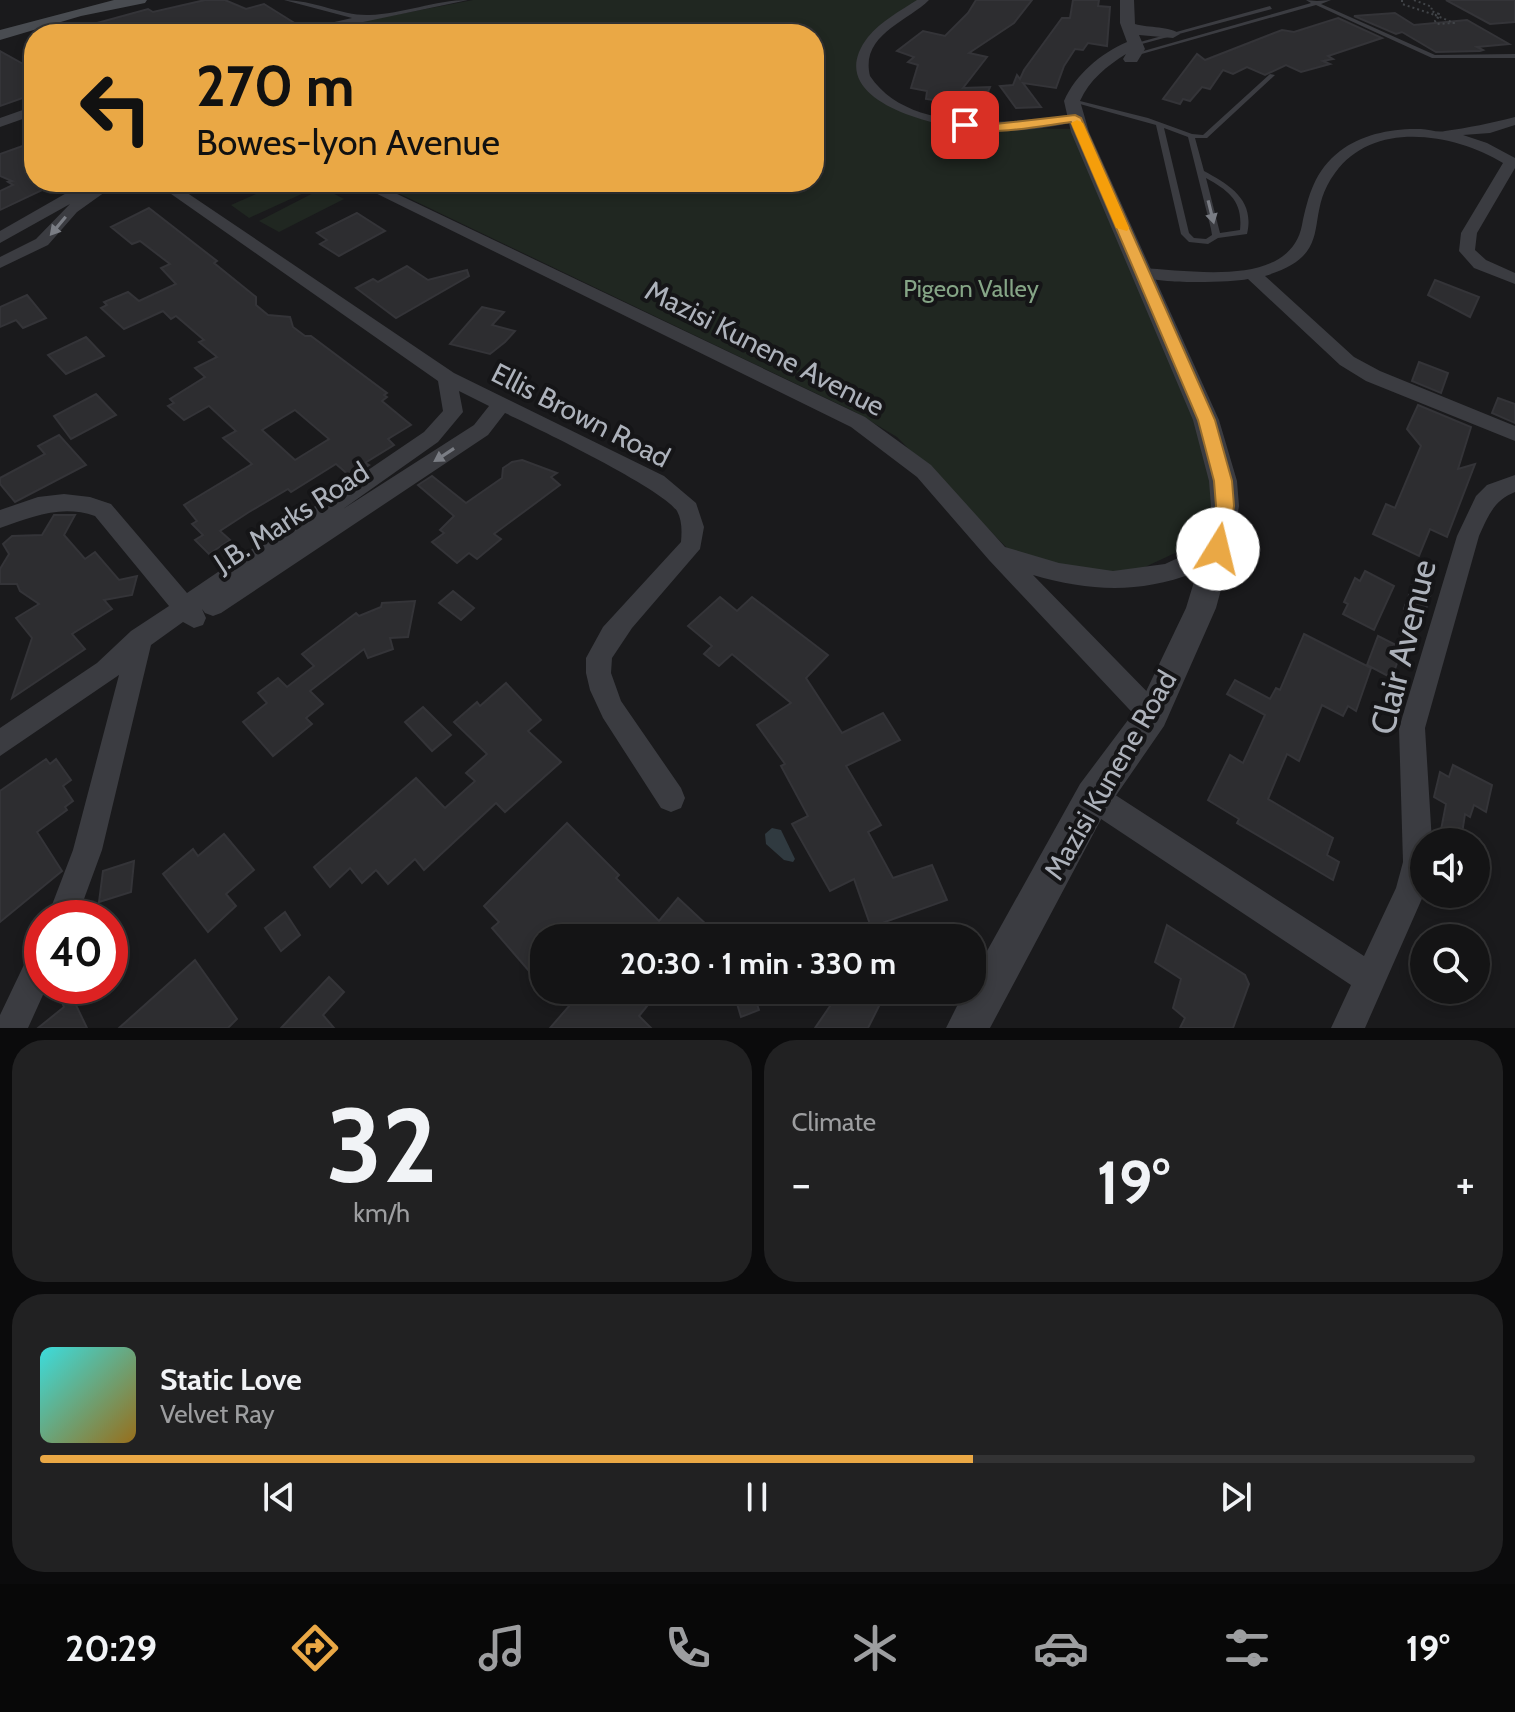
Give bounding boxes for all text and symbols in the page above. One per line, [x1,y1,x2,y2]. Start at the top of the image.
text: 270 m [196,52,354,120]
icon: left [64,56,168,160]
pin [931,91,999,159]
icon: arrive [943,103,987,147]
text: Bowes-lyon Avenue [196,120,500,164]
one-way arrow [1205,200,1217,225]
one-way arrow [50,216,67,236]
street label: Mazisi Kunene Avenue [640,273,890,423]
park label: Pigeon Valley [903,274,1039,303]
street label: Ellis Brown Road [486,355,676,475]
one-way arrow [433,447,455,462]
street label: J.B. Marks Road [206,454,375,580]
position arrow [1176,507,1260,591]
street label: Clair Avenue [1361,555,1445,739]
street label: Mazisi Kunene Road [1036,664,1184,886]
map controls [1410,828,1490,1004]
button: sound [1410,828,1490,908]
speed limit sign: 40 [24,900,128,1004]
button: search [1410,924,1490,1004]
text: 20:30 · 1 min · 330 m [620,945,896,982]
text: 32 [326,1082,437,1208]
text: Climate [792,1106,876,1138]
text: 19° [1097,1146,1170,1219]
text: − [792,1157,811,1210]
text: + [1456,1157,1475,1210]
text: km/h [353,1197,410,1229]
text: Static Love [160,1361,302,1398]
text: Velvet Ray [160,1398,275,1430]
icon: previous [257,1475,301,1519]
icon: pause [735,1475,779,1519]
icon: next [1214,1475,1258,1519]
icon: directions [287,1620,343,1676]
icon: music [474,1620,530,1676]
icon: phone [660,1620,716,1676]
icon: climate [847,1620,903,1676]
icon: car [1033,1620,1089,1676]
icon: filters [1219,1620,1275,1676]
text: 20:29 [65,1626,157,1670]
text: 19° [1406,1626,1450,1670]

